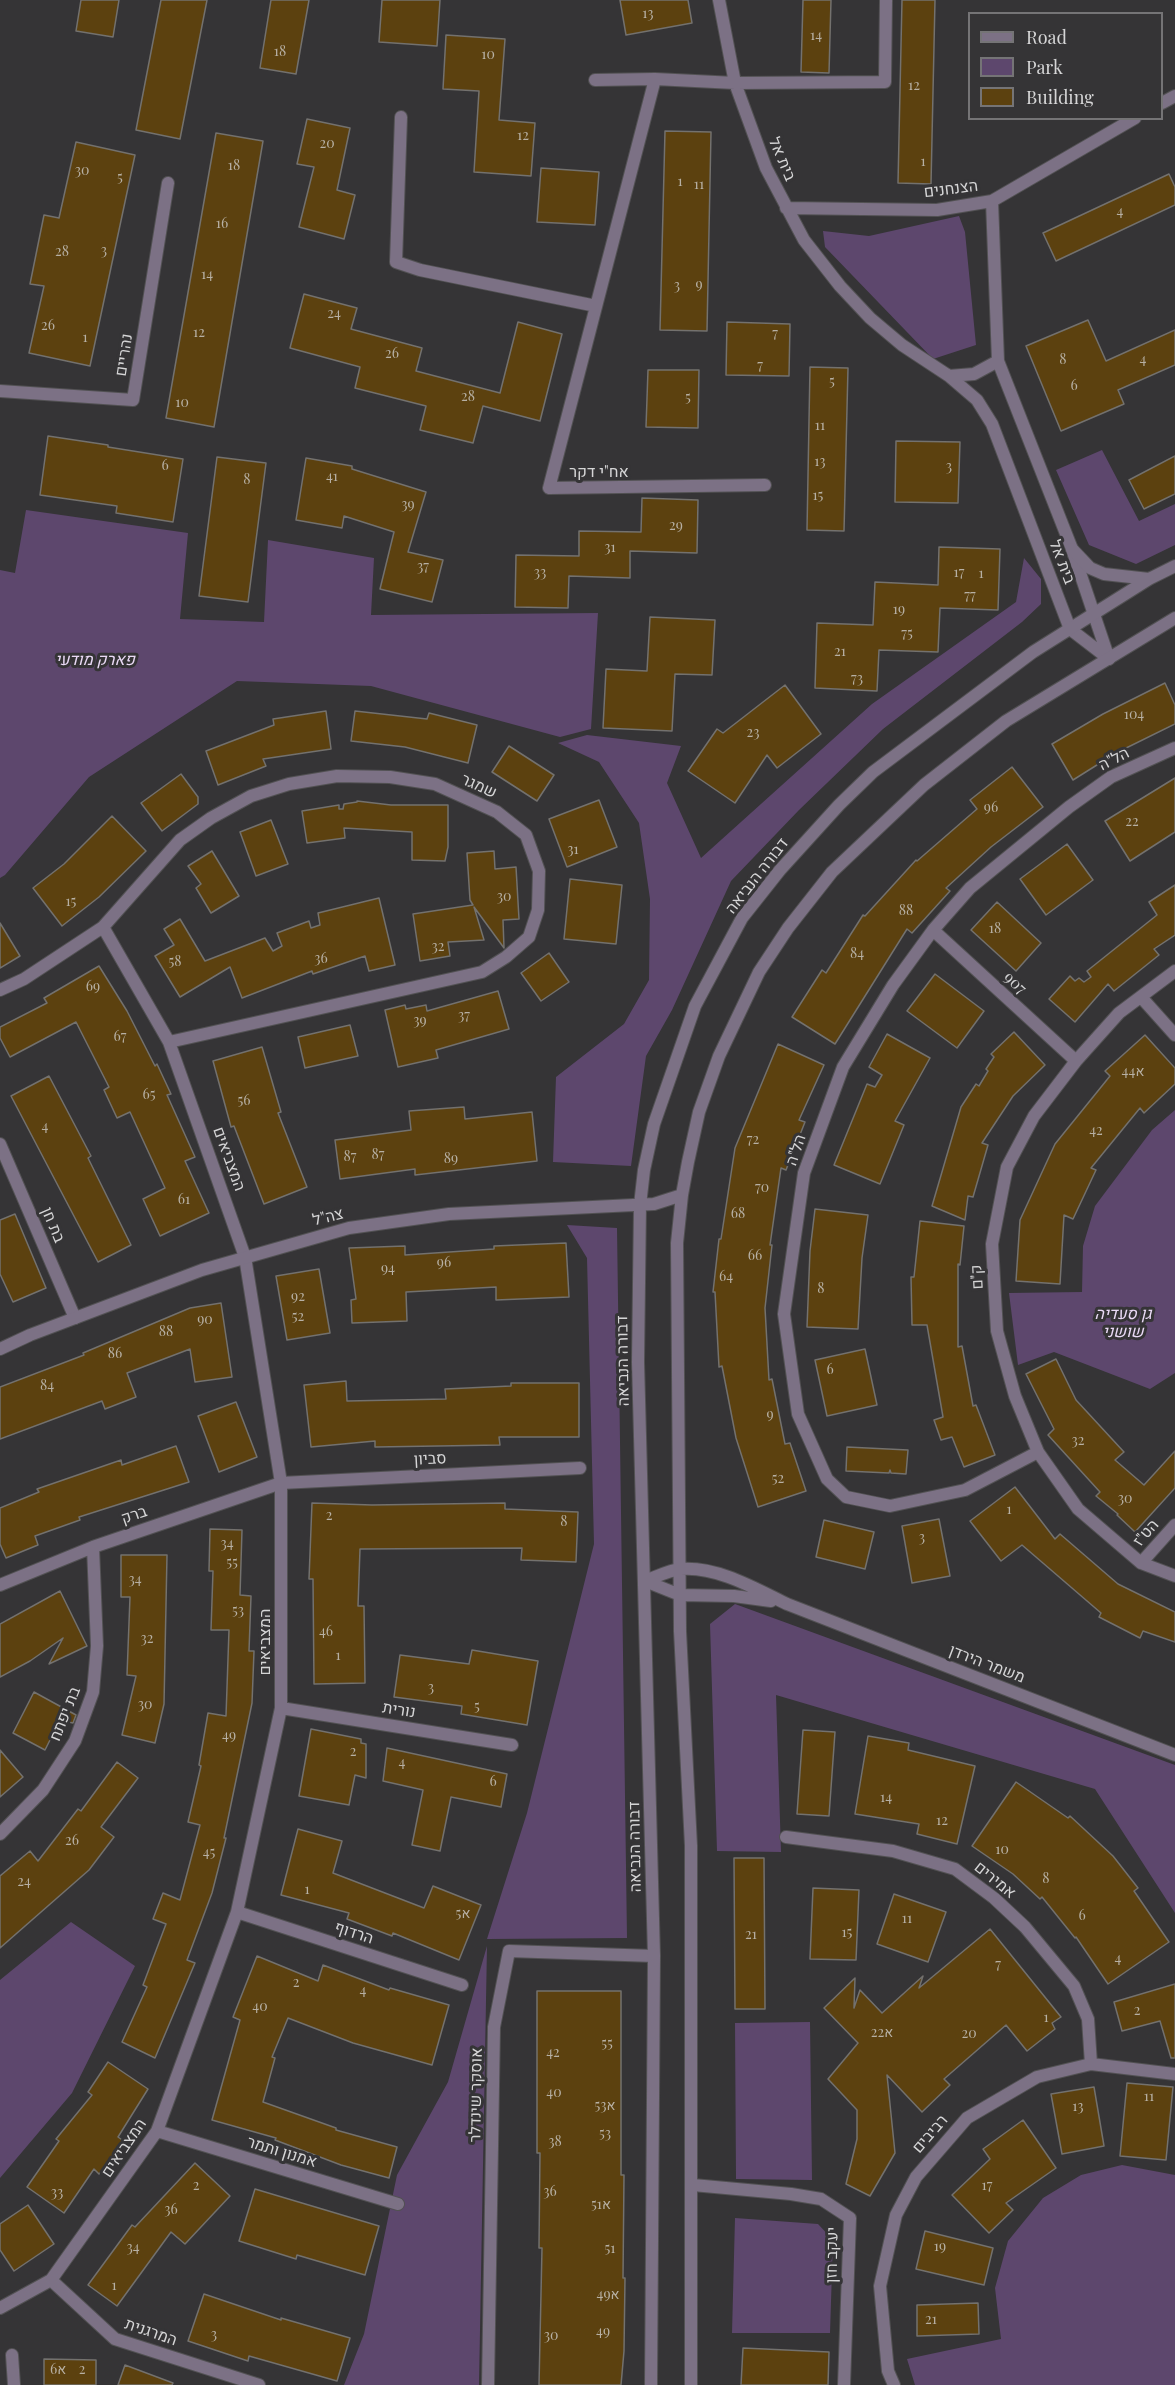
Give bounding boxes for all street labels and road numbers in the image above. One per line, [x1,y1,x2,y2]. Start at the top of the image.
street label: בית אל [764,134,800,184]
street label: הצנחנים [923,176,979,202]
street label: נהריים [111,332,137,378]
street label: אח"י דקר [569,462,629,482]
street label: בית אל [1045,537,1079,587]
street label: הל"ה [1095,743,1133,775]
street label: שמגר [458,770,500,802]
street label: דבורה הנביאה [721,834,793,918]
street label: 907 [1000,968,1030,998]
street label: המצביאים [209,1124,249,1194]
street label: הל"ה [782,1132,810,1168]
street label: בת חן [37,1204,69,1246]
street label: צה"ל [311,1204,345,1230]
street label: ק"ם [967,1264,987,1290]
street label: דבורה הנביאה [613,1315,633,1407]
street label: סביון [413,1449,447,1469]
street label: ברק [118,1502,150,1528]
street label: הט"ז [1129,1515,1163,1551]
street label: המצביאים [255,1609,275,1675]
street label: משמר הירדן [946,1641,1028,1687]
street label: בת יפתח [45,1684,85,1744]
street label: נורית [381,1698,417,1722]
street label: דבורה הנביאה [625,1801,645,1893]
street label: אמירים [970,1857,1020,1903]
street label: הרדוף [332,1918,376,1948]
street label: אוסקר שינדלר [466,2047,486,2143]
street label: רביבים [908,2111,952,2157]
street label: המצביאים [97,2115,151,2181]
street label: אמנון ותמר [245,2132,319,2172]
street label: יעקב חזן [822,2227,842,2283]
street label: המרגנית [122,2314,180,2350]

